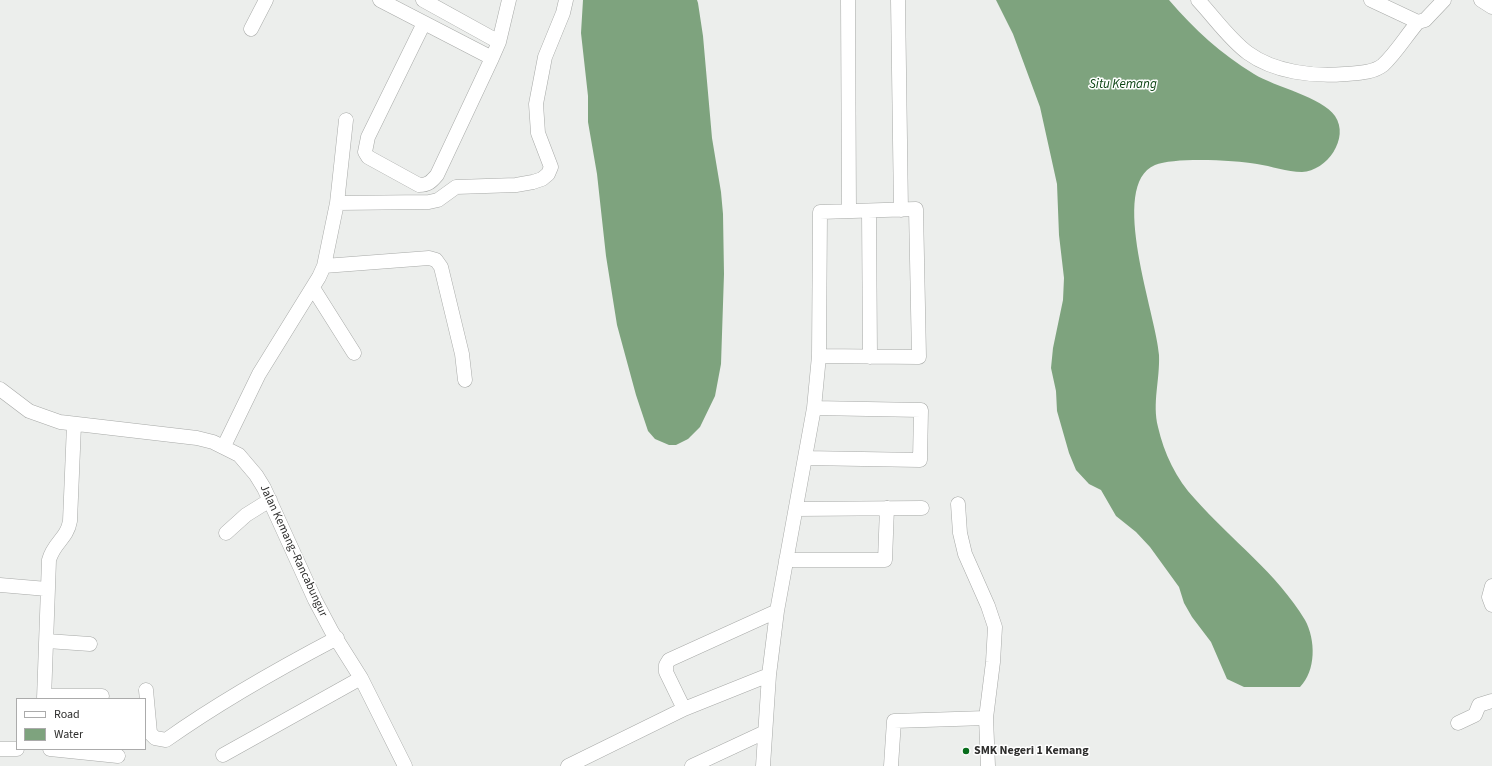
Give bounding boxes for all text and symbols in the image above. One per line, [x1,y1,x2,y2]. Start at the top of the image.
water label: Situ Kemang [1089,77,1157,93]
street label: Jalan Kemang–Rancabungur [256,483,330,619]
legend [16,698,146,750]
text: Road [54,706,80,723]
text: Water [54,726,83,743]
place label: SMK Negeri 1 Kemang [974,744,1089,758]
marker: SMK Negeri 1 Kemang [961,746,971,756]

